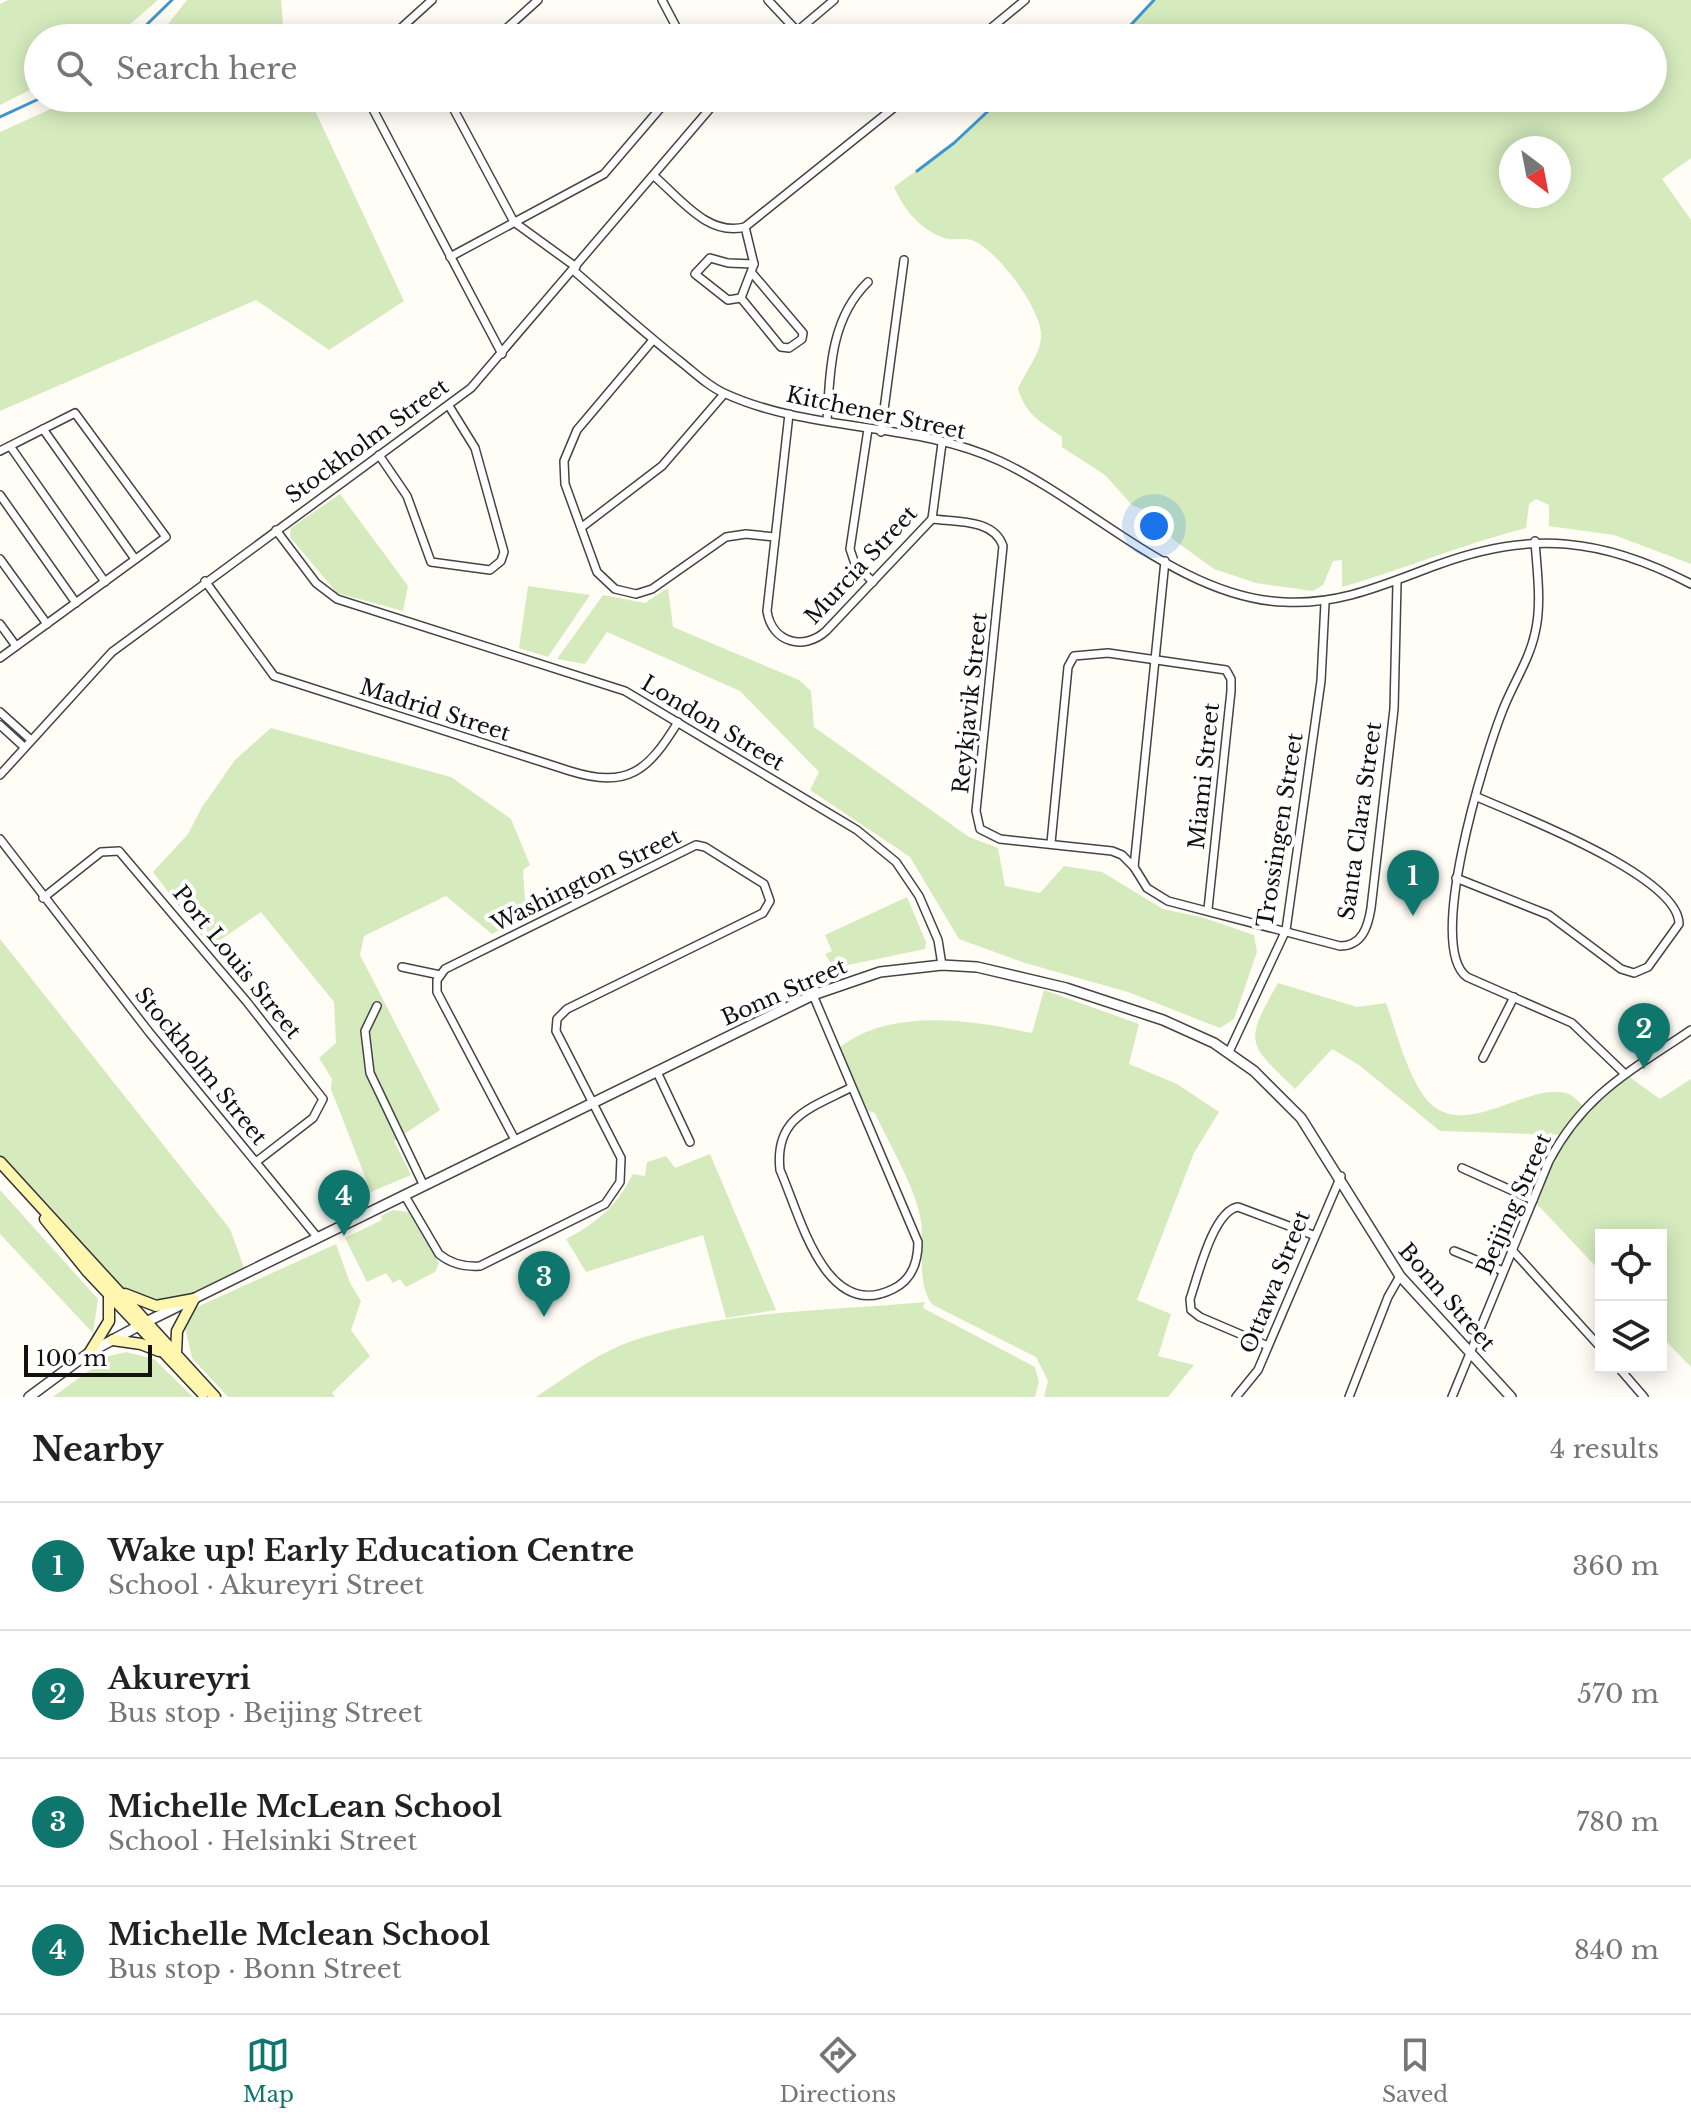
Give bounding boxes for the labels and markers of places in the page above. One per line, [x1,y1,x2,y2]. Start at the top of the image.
pin: 1 [1387,850,1439,916]
pin: 2 [1618,1003,1670,1069]
pin: 4 [318,1170,370,1236]
pin: 3 [518,1251,570,1317]

